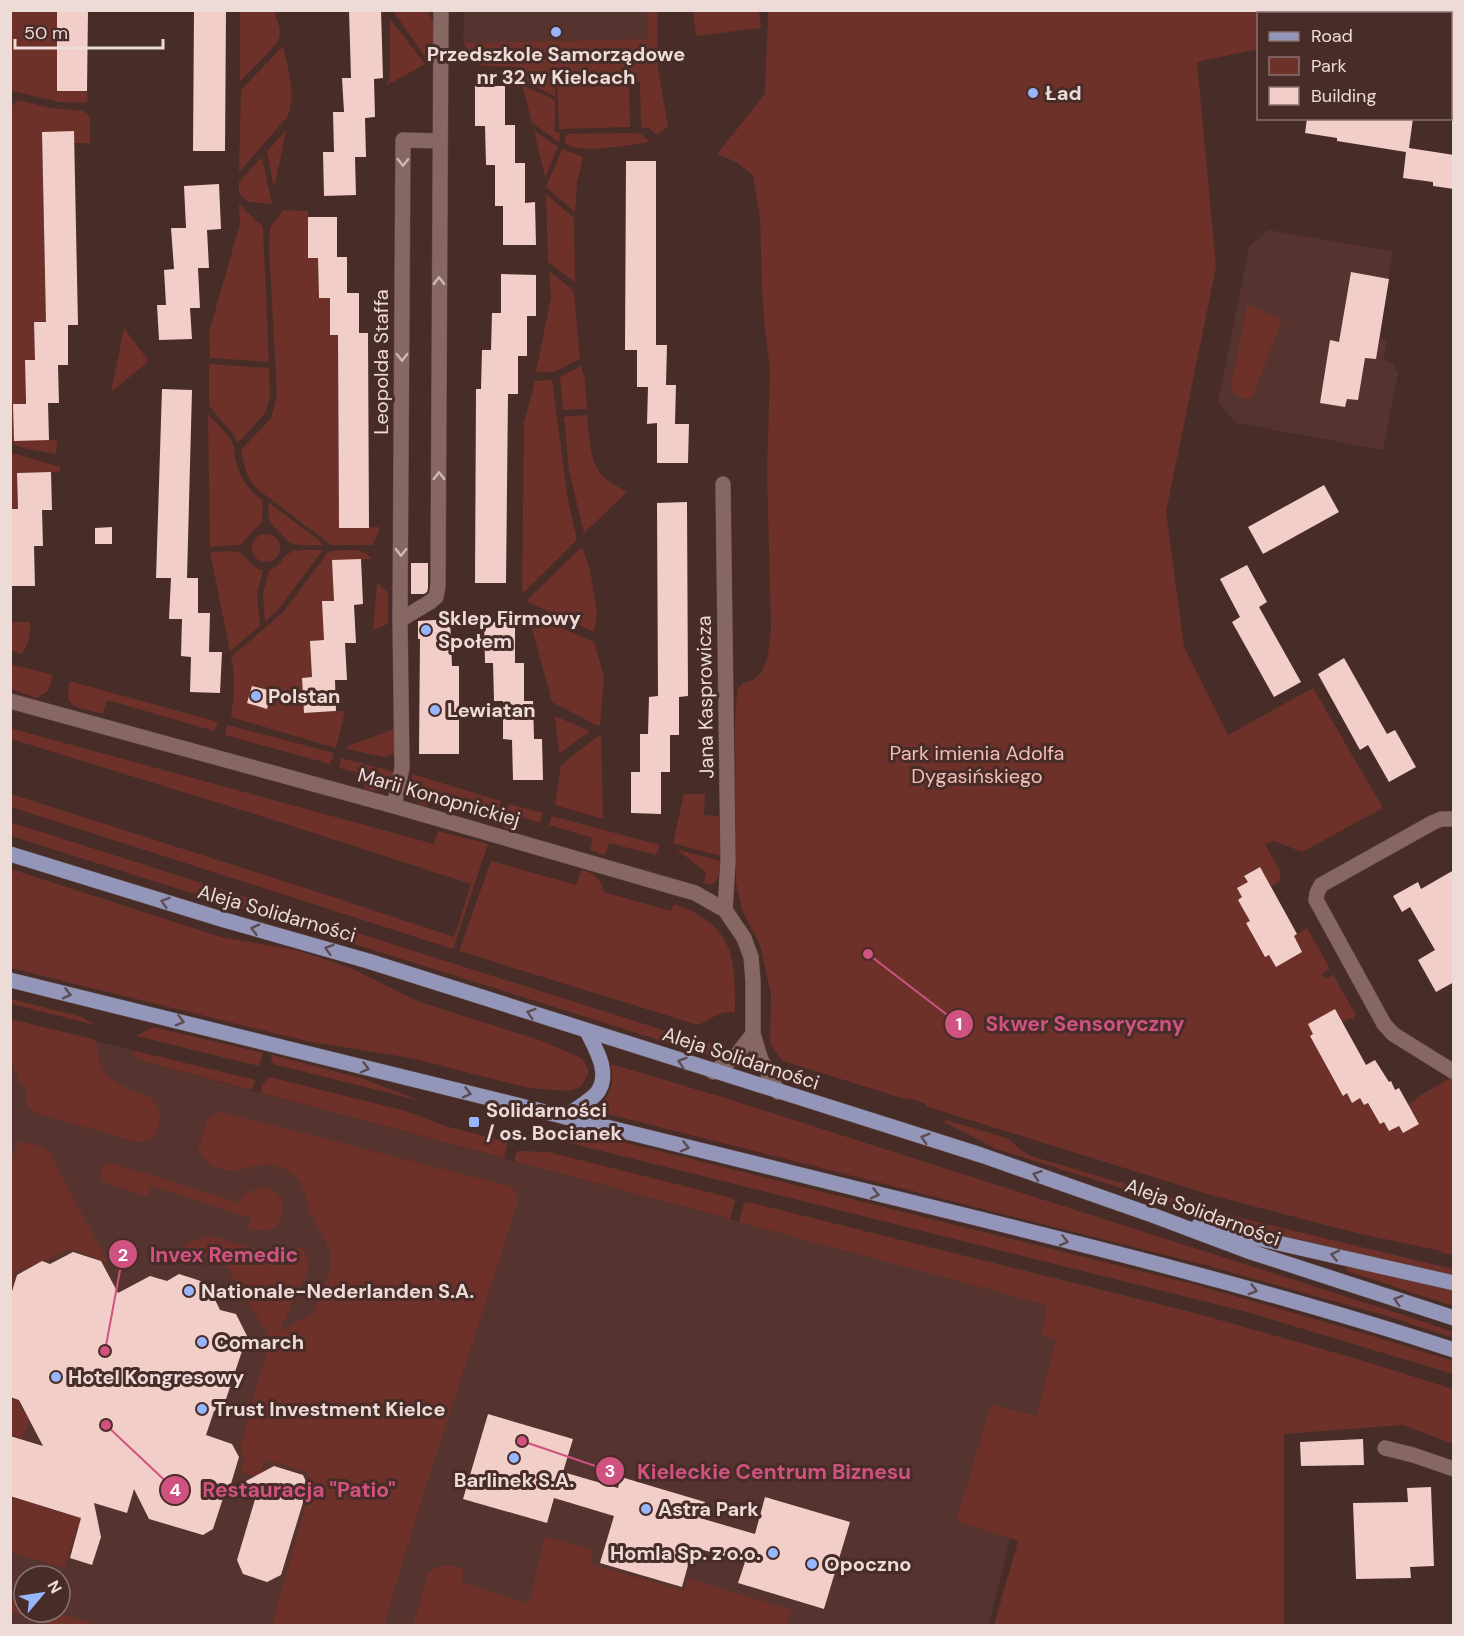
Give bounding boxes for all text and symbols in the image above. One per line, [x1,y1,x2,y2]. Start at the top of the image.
scale bar [15,12,164,50]
legend [1257,12,1452,120]
text: 50 m [24,21,68,45]
text: Road [1311,24,1353,48]
marker: Przedszkole Samorządowe nr 32 w Kielcach [549,25,563,39]
place label: Przedszkole Samorządowe nr 32 w Kielcach [427,41,685,90]
text: Park [1311,54,1347,78]
place label: Ład [1045,80,1081,106]
text: Building [1311,84,1376,108]
marker: Ład [1026,86,1040,100]
one-way arrow [397,158,409,167]
one-way arrow [433,277,445,286]
street label: Leopolda Staffa [368,289,394,435]
one-way arrow [396,353,408,362]
one-way arrow [433,472,445,481]
one-way arrow [395,548,407,557]
place label: Sklep Firmowy Społem [438,605,581,654]
street label: Jana Kasprowicza [691,615,719,779]
marker: Sklep Firmowy Społem [419,623,433,637]
place label: Polstan [268,683,340,709]
marker: Polstan [249,689,263,703]
place label: Lewiatan [447,697,536,723]
marker: Lewiatan [428,703,442,717]
park label: Park imienia Adolfa Dygasińskiego [890,740,1064,789]
street label: Marii Konopnickiej [355,761,523,833]
street label: Aleja Solidarności [195,878,359,948]
one-way arrow [160,897,171,909]
one-way arrow [250,924,261,936]
one-way arrow [324,944,335,956]
one-way arrow [61,987,72,999]
callout: Skwer Sensoryczny [944,1004,1196,1043]
one-way arrow [526,1008,537,1020]
text: Skwer Sensoryczny [986,1010,1185,1038]
text: 1 [956,1012,962,1036]
one-way arrow [175,1013,185,1026]
street label: Aleja Solidarności [659,1020,823,1096]
one-way arrow [677,1056,688,1069]
one-way arrow [360,1060,370,1073]
one-way arrow [461,1086,471,1099]
place label: Solidarności / os. Bocianek [486,1097,622,1146]
marker: Solidarności / os. Bocianek [467,1115,481,1129]
one-way arrow [920,1133,931,1145]
one-way arrow [680,1139,690,1152]
one-way arrow [1032,1170,1043,1183]
street label: Aleja Solidarności [1122,1172,1284,1252]
one-way arrow [870,1186,880,1199]
one-way arrow [1059,1233,1069,1246]
callout: Invex Remedic [108,1235,310,1274]
text: Invex Remedic [150,1241,298,1269]
text: 2 [118,1243,128,1267]
one-way arrow [1330,1249,1340,1262]
place label: Nationale-Nederlanden S.A. [201,1278,474,1304]
one-way arrow [1247,1283,1257,1295]
marker: Nationale-Nederlanden S.A. [182,1284,196,1298]
one-way arrow [1393,1295,1404,1308]
place label: Comarch [214,1329,304,1355]
marker: Comarch [195,1335,209,1349]
place label: Hotel Kongresowy [68,1364,244,1390]
marker: Hotel Kongresowy [49,1370,63,1384]
place label: Trust Investment Kielce [214,1396,445,1422]
marker: Trust Investment Kielce [195,1402,209,1416]
marker: Barlinek S.A. [507,1451,521,1465]
callout: Kieleckie Centrum Biznesu [595,1452,923,1491]
text: Kieleckie Centrum Biznesu [637,1458,911,1486]
text: 3 [605,1459,615,1483]
place label: Barlinek S.A. [454,1467,574,1493]
callout: Restauracja "Patio" [160,1470,408,1509]
text: Restauracja "Patio" [202,1476,396,1504]
text: 4 [169,1478,181,1502]
place label: Astra Park [658,1496,759,1522]
marker: Astra Park [639,1502,653,1516]
place label: Homla Sp. z o.o. [610,1540,761,1566]
marker: Homla Sp. z o.o. [766,1546,780,1560]
place label: Opoczno [824,1551,911,1577]
marker: Opoczno [805,1557,819,1571]
north arrow [12,1564,72,1624]
text: N [43,1577,67,1597]

